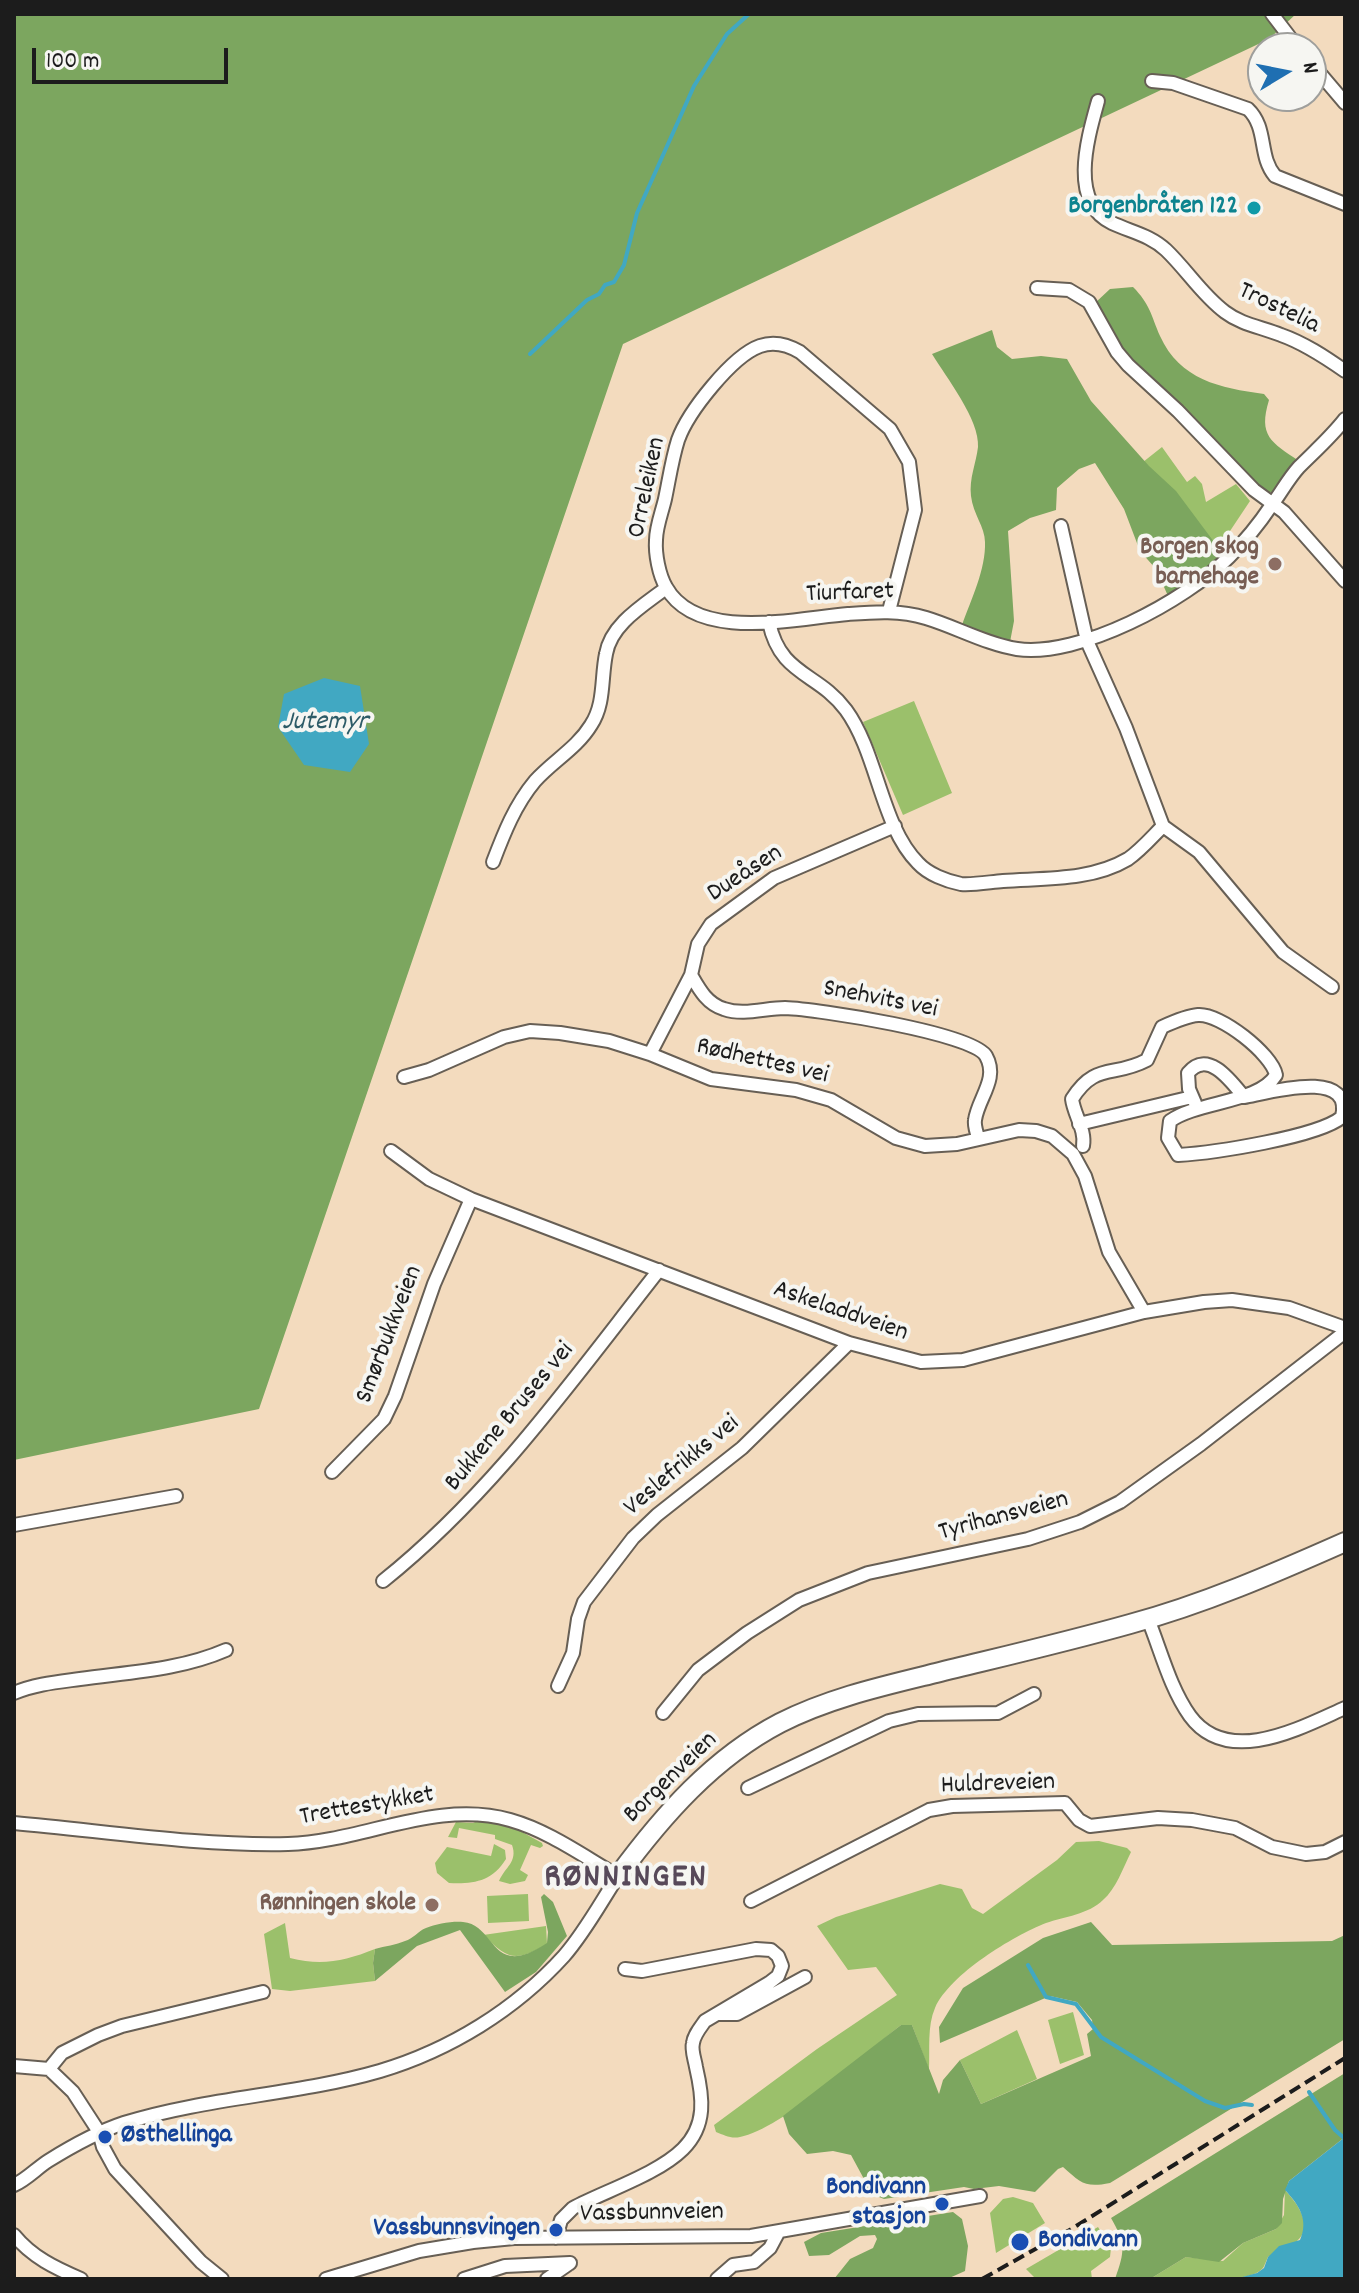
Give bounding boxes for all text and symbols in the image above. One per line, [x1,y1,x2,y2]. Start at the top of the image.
scale bar [36,32,232,82]
north arrow [1247,32,1327,112]
text: 100 m [46,45,99,79]
text: N [1293,60,1325,76]
place label: Borgenbråten 122 [1068,192,1238,224]
marker: Borgenbråten 122 [1245,199,1263,217]
street label: Trostelia [1232,277,1324,343]
street label: Orreleiken [623,435,675,541]
place label: Borgen skog barnehage [1140,533,1259,594]
marker: Borgen skog barnehage [1266,555,1284,573]
street label: Tiurfaret [805,578,895,612]
water label: Jutemyr [282,707,368,741]
street label: Dueåsen [703,839,789,911]
street label: Snehvits vei [820,975,940,1027]
street label: Rødhettes vei [693,1033,831,1093]
street label: Smørbukkveien [350,1262,432,1408]
street label: Askeladdveien [768,1275,912,1351]
street label: Bukkene Bruses vei [440,1337,582,1499]
street label: Veslefrikks vei [619,1410,747,1524]
street label: Tyrihansveien [936,1486,1072,1550]
street label: Borgenveien [618,1726,726,1832]
street label: Huldreveien [940,1768,1056,1804]
street label: Trettestykket [298,1781,436,1835]
district label: RØNNINGEN [544,1860,708,1900]
place label: Rønningen skole [259,1889,416,1921]
marker: Rønningen skole [423,1896,441,1914]
place label: Østhellinga [121,2121,232,2153]
marker: Østhellinga [96,2128,114,2146]
place label: Bondivann stasjon [826,2173,926,2234]
marker: Bondivann stasjon [933,2195,951,2213]
street label: Vassbunnveien [580,2198,724,2232]
place label: Vassbunnsvingen [374,2214,540,2246]
marker: Vassbunnsvingen [547,2221,565,2239]
place label: Bondivann [1038,2226,1138,2258]
marker: Bondivann [1009,2231,1031,2253]

